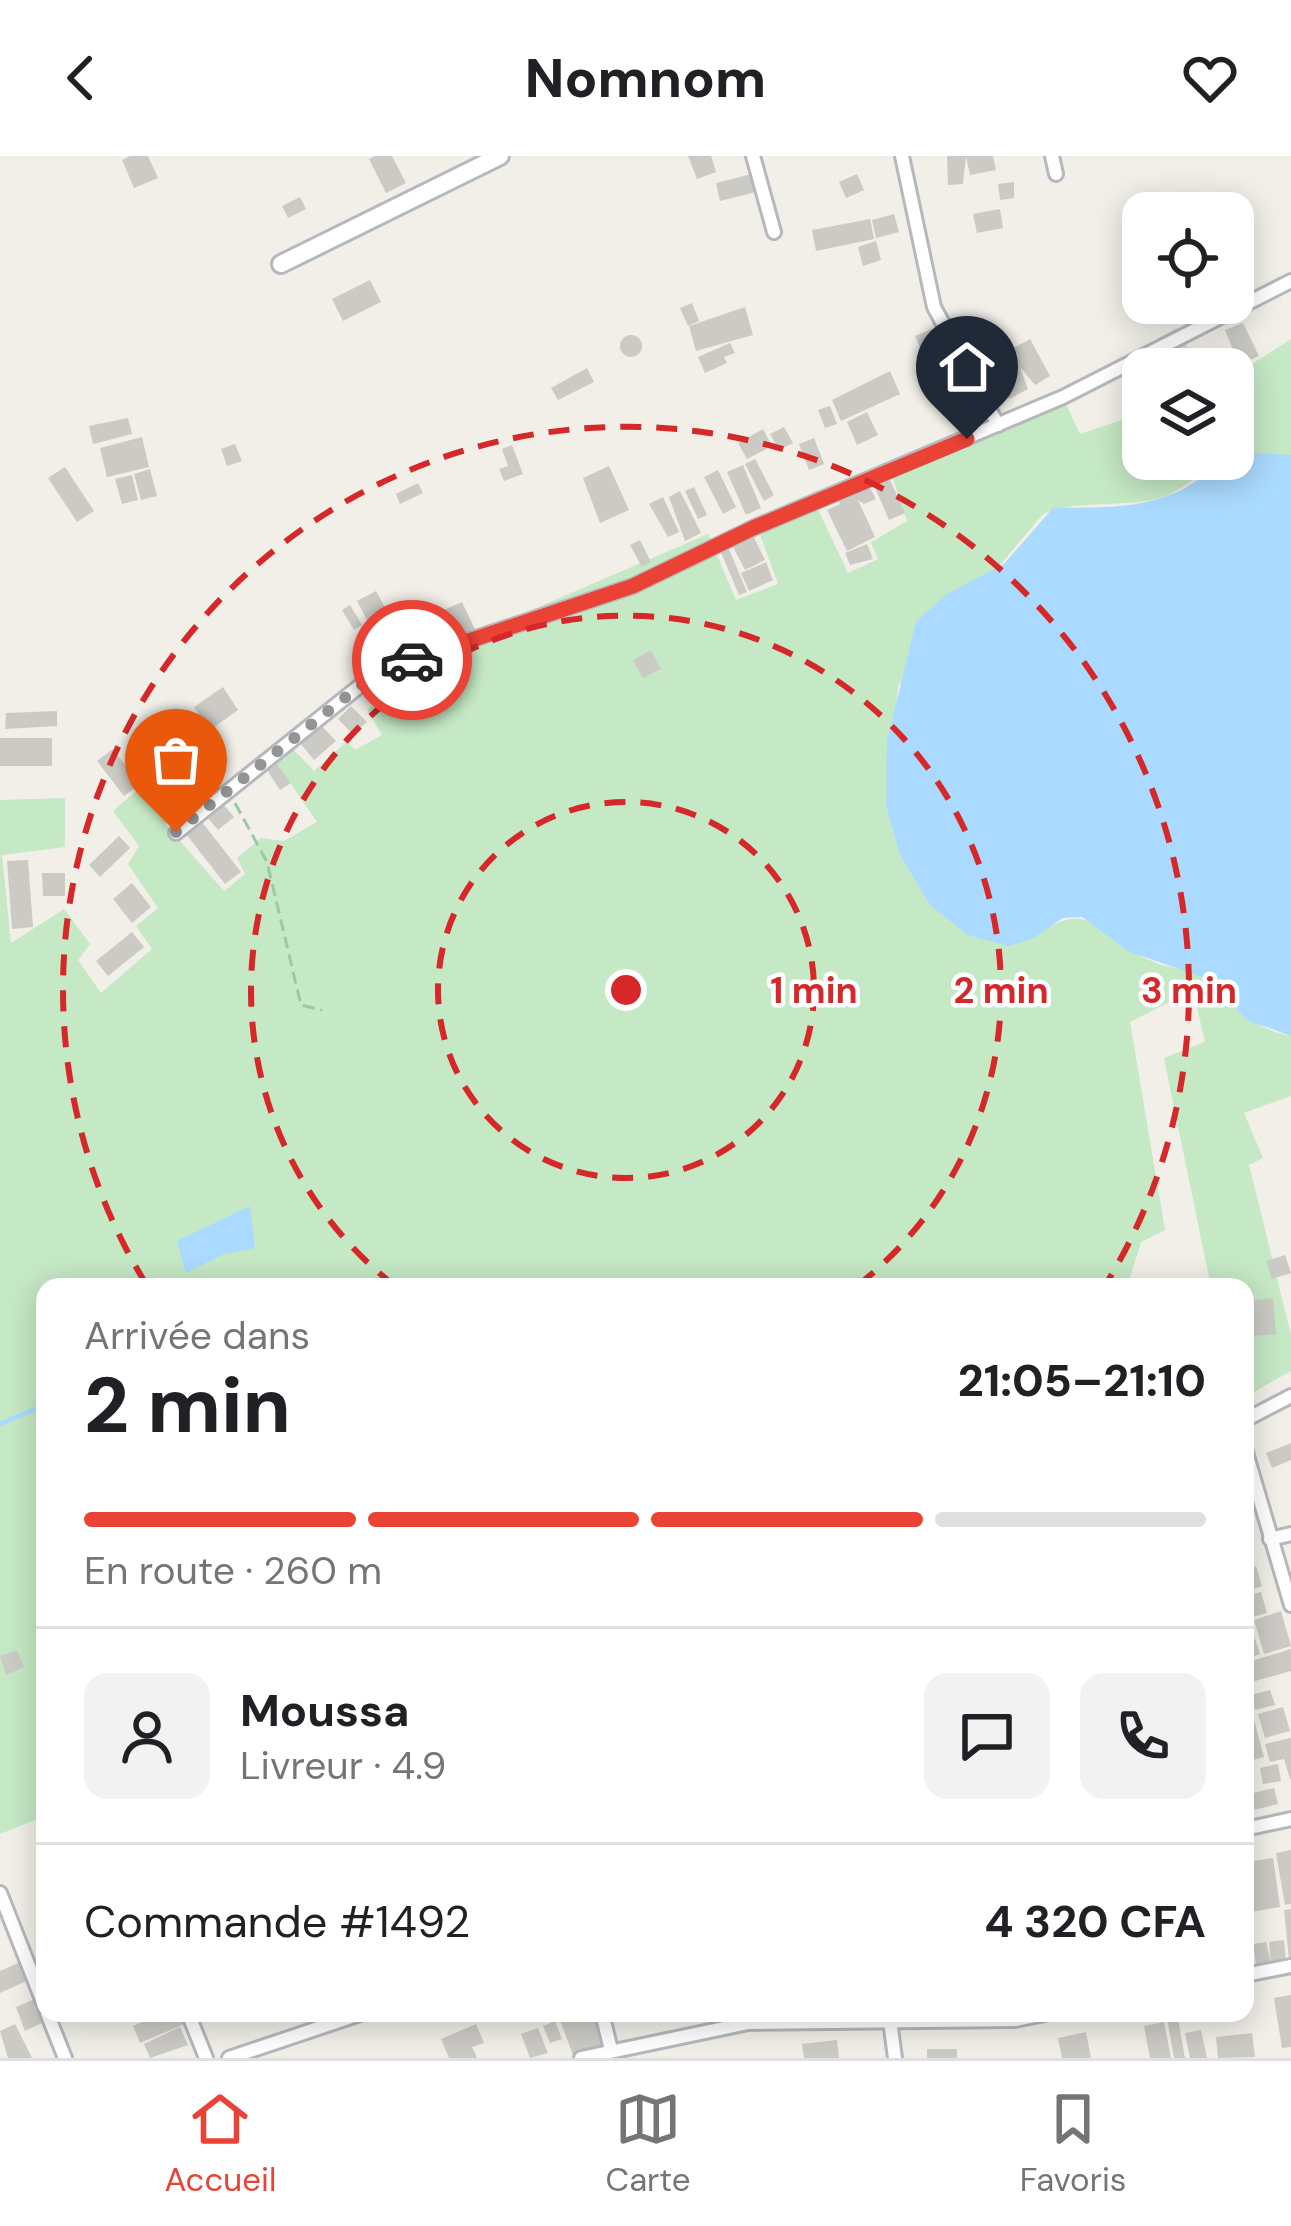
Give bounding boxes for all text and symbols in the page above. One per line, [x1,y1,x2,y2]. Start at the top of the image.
text: Nomnom [525,43,766,114]
icon: back [48,45,114,111]
icon: heart [1177,45,1243,111]
map controls [1122,192,1254,480]
button: locate [1122,192,1254,324]
pin [916,316,1018,439]
icon: home [934,334,1000,400]
button: layers [1122,348,1254,480]
courier [352,600,472,720]
icon: car [379,627,445,693]
pin [125,709,227,832]
icon: bag [143,727,209,793]
text: 1 min [770,967,858,1014]
text: 2 min [953,967,1049,1014]
text: 3 min [1141,967,1237,1014]
centre of rings [605,969,647,1011]
text: Arrivée dans [84,1310,310,1361]
text: 21:05–21:10 [958,1351,1206,1410]
text: 2 min [84,1355,291,1456]
text: En route · 260 m [84,1545,382,1596]
button: person [84,1673,210,1799]
button: chat [924,1673,1050,1799]
button: phone [1080,1673,1206,1799]
text: Moussa [240,1681,409,1740]
text: Livreur · 4.9 [240,1740,446,1791]
text: Commande #1492 [84,1892,470,1951]
text: 4 320 CFA [984,1892,1206,1951]
tab: Accueil [165,2086,276,2201]
tab: Carte [605,2086,691,2201]
tab: Favoris [1020,2086,1126,2201]

